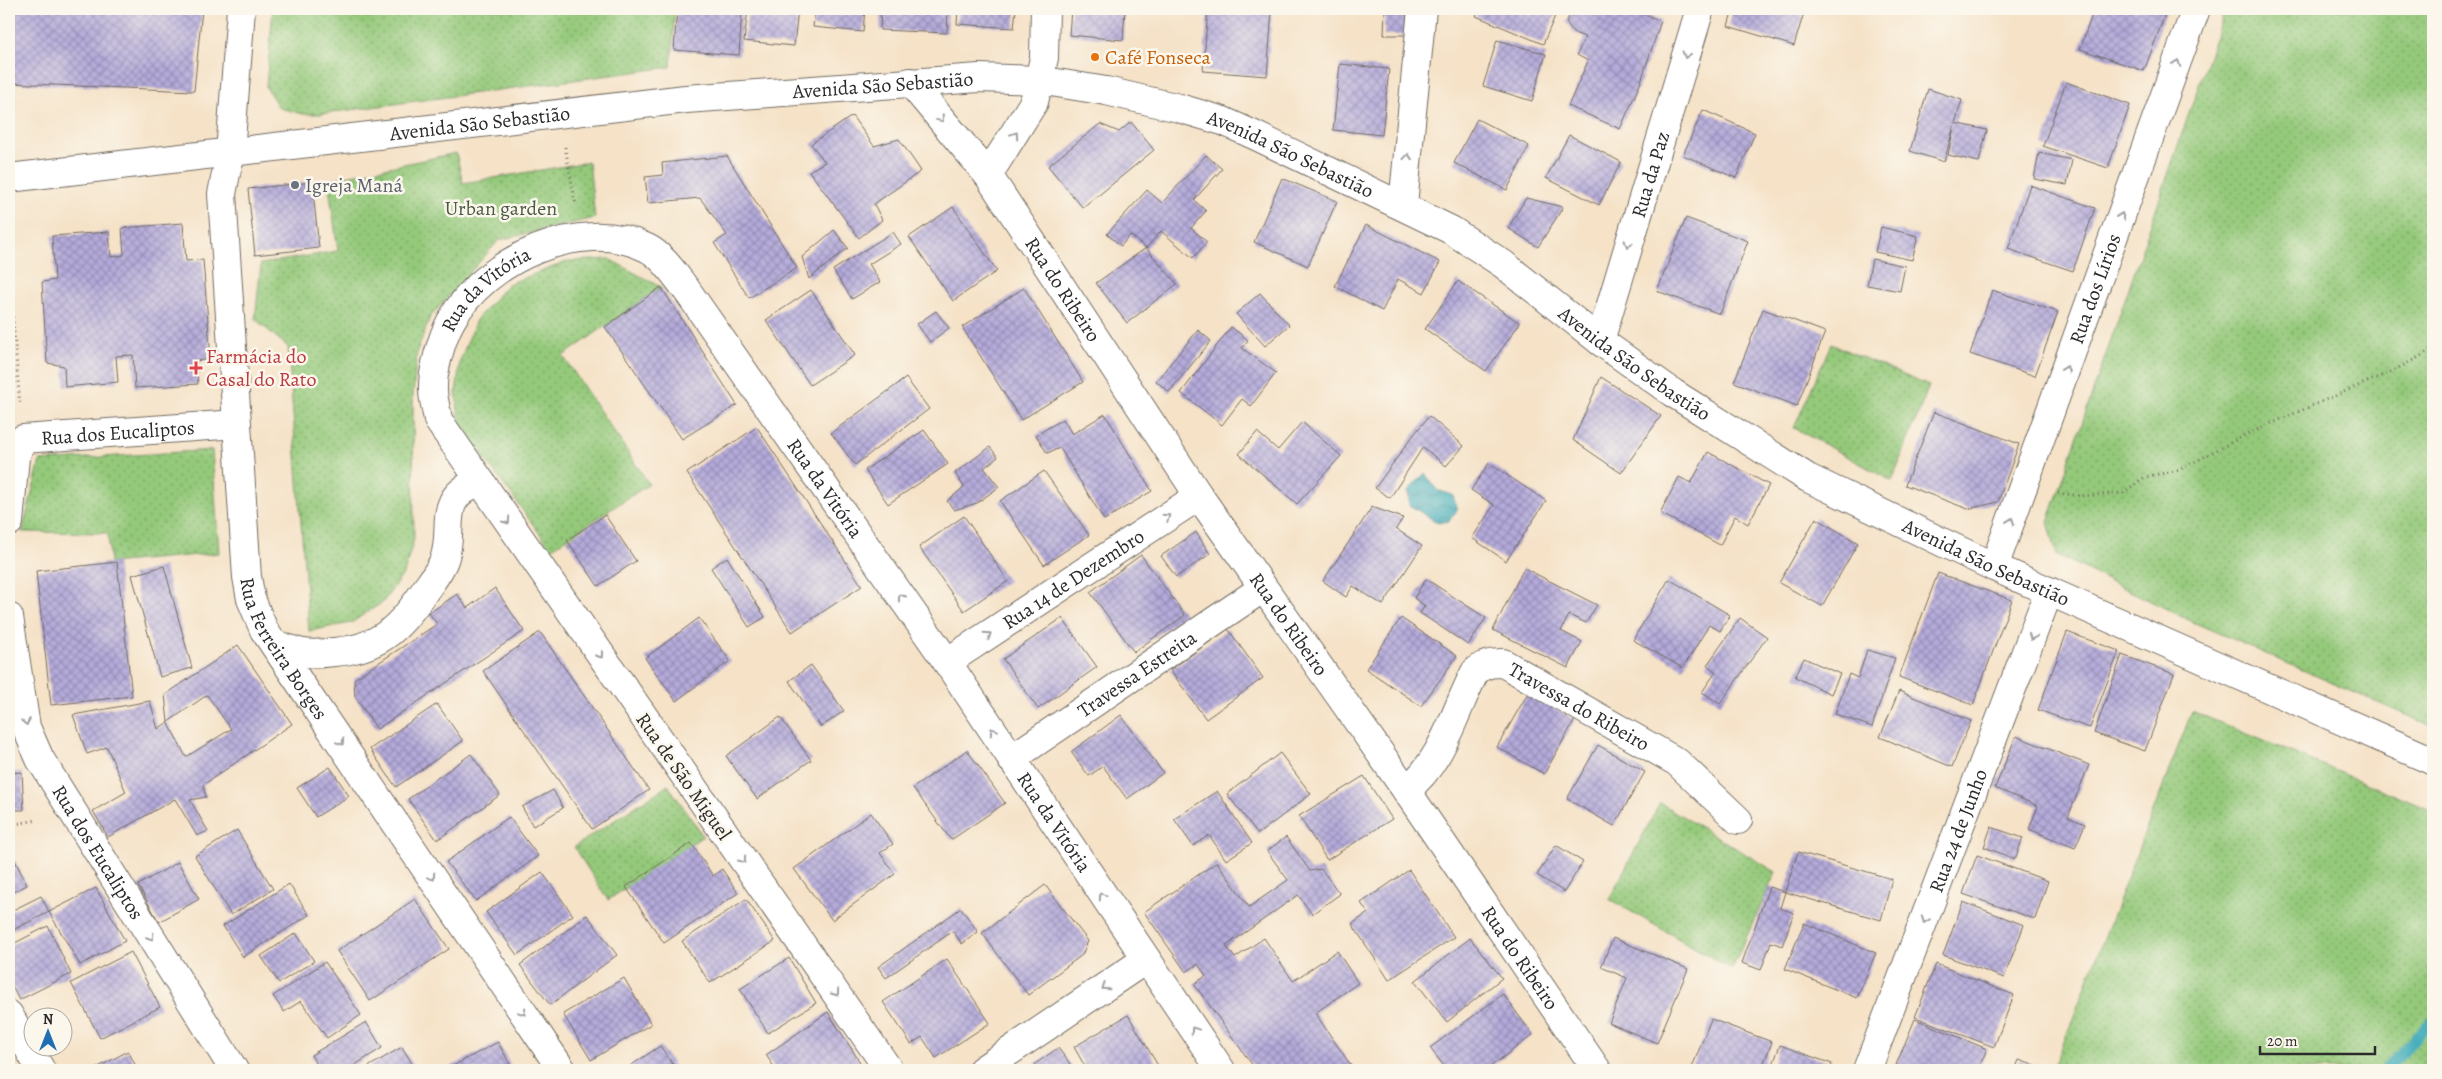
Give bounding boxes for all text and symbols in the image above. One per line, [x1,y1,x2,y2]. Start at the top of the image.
place label: Café Fonseca [1105,44,1212,71]
marker: Café Fonseca [1089,51,1101,63]
one-way arrow [1682,51,1692,59]
one-way arrow [2171,59,2181,68]
street label: Avenida São Sebastião [791,65,974,105]
street label: Avenida São Sebastião [387,100,571,148]
street label: Avenida São Sebastião [1203,104,1378,205]
one-way arrow [936,113,944,122]
street label: Rua da Paz [1625,128,1676,221]
one-way arrow [1009,131,1018,140]
one-way arrow [1402,153,1413,161]
place label: Igreja Maná [305,172,404,199]
marker: Igreja Maná [289,179,301,191]
park label: Urban garden [445,195,557,222]
one-way arrow [2115,212,2125,221]
street label: Rua dos Lírios [2063,230,2128,348]
street label: Rua do Ribeiro [1018,232,1107,347]
street label: Rua da Vitória [435,240,536,336]
one-way arrow [1624,240,1634,248]
street label: Avenida São Sebastião [1552,299,1716,427]
place label: Farmácia do Casal do Rato [206,343,316,393]
marker: Farmácia do Casal do Rato [190,362,202,374]
one-way arrow [2060,365,2070,373]
street label: Rua dos Eucaliptos [40,414,196,452]
street label: Rua da Vitória [781,433,870,544]
street label: Avenida São Sebastião [1897,512,2074,613]
one-way arrow [1162,514,1171,523]
one-way arrow [501,515,510,525]
one-way arrow [2005,518,2015,526]
street label: Rua 14 de Dezembro [997,523,1150,636]
street label: Rua do Ribeiro [1243,567,1334,681]
street label: Rua Ferreira Borges [233,575,334,725]
one-way arrow [898,593,907,603]
street label: Travessa Estreita [1072,624,1202,724]
one-way arrow [982,632,991,641]
one-way arrow [2028,632,2038,641]
one-way arrow [594,649,603,658]
street label: Travessa do Ribeiro [1503,656,1654,758]
street label: Rua de São Miguel [630,707,738,846]
one-way arrow [20,717,30,726]
one-way arrow [990,727,999,737]
one-way arrow [335,737,344,746]
street label: Rua 24 de Junho [1923,765,1994,897]
street label: Rua da Vitória [1010,767,1098,879]
street label: Rua dos Eucaliptos [45,780,150,925]
one-way arrow [737,854,746,864]
one-way arrow [426,871,435,881]
one-way arrow [1099,892,1108,901]
street label: Rua do Ribeiro [1475,901,1565,1015]
one-way arrow [1921,915,1931,924]
one-way arrow [144,932,154,941]
one-way arrow [1101,981,1111,990]
one-way arrow [830,988,839,997]
north arrow [22,1006,72,1056]
one-way arrow [517,1006,526,1015]
text: N [43,1010,53,1029]
scale bar [2260,1024,2374,1056]
one-way arrow [1190,1026,1200,1035]
text: 20 m [2267,1031,2298,1051]

